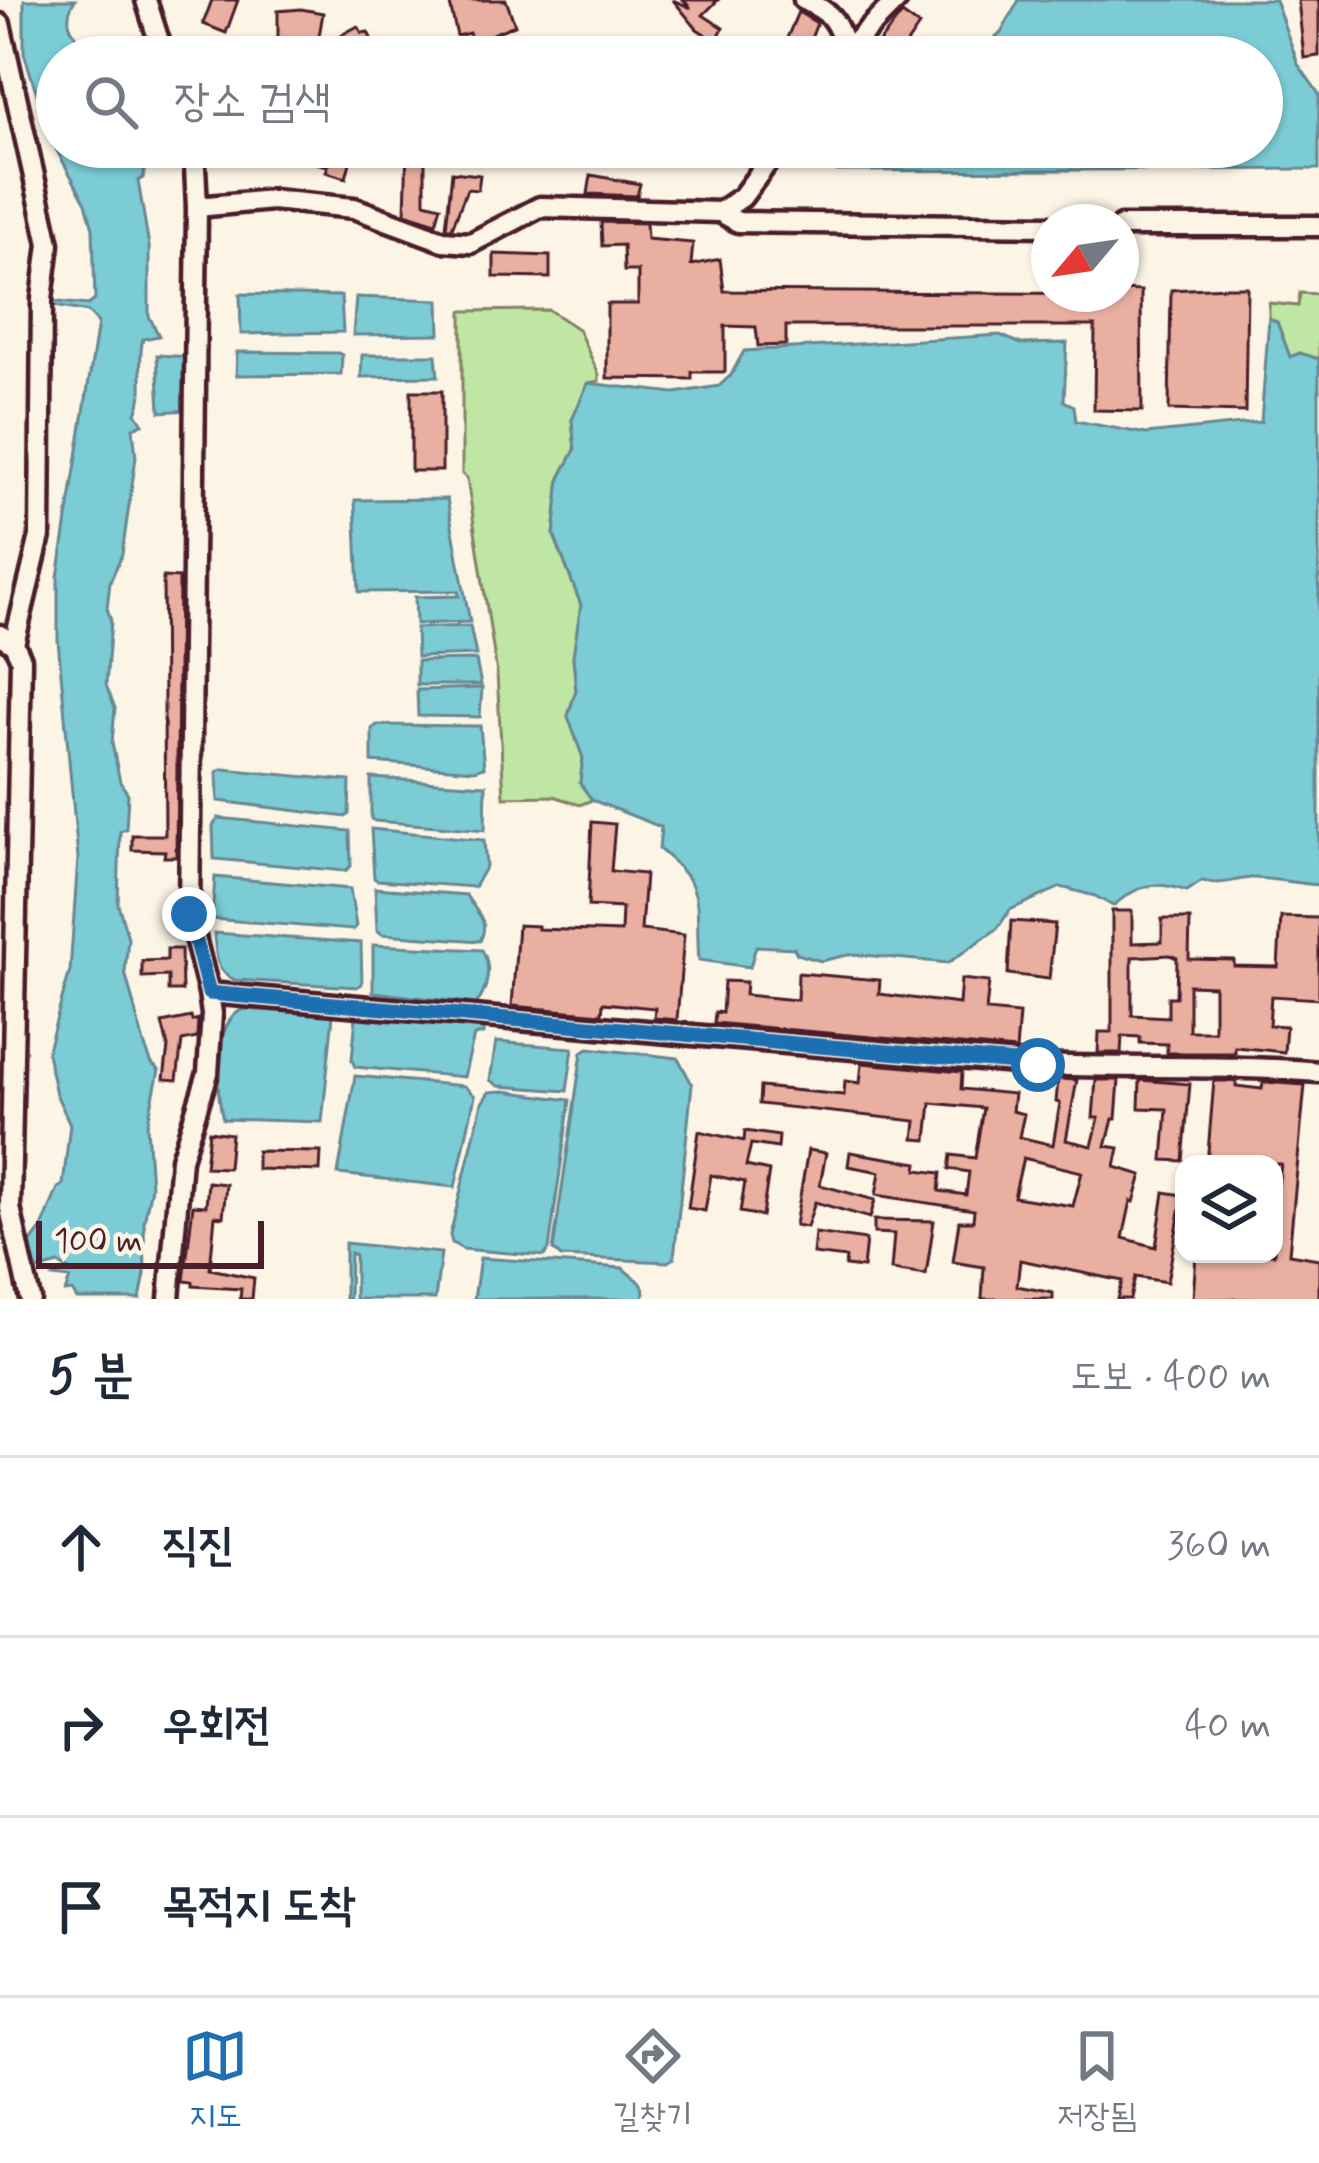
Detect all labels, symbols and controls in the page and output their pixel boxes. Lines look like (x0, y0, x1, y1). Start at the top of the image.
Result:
search box (36, 36, 1283, 168)
icon: search (78, 69, 144, 135)
text: 장소 검색 (174, 73, 331, 132)
north arrow (1031, 204, 1139, 312)
route end (162, 887, 216, 941)
route start (1011, 1038, 1065, 1092)
map controls (1175, 1155, 1283, 1263)
button: layers (1175, 1155, 1283, 1263)
scale bar (36, 1215, 264, 1268)
text: 100 m (54, 1220, 143, 1264)
text: 5 분 (48, 1344, 133, 1410)
text: 도보 · 400 m (1070, 1352, 1271, 1403)
icon: ahead (48, 1514, 114, 1580)
text: 직진 (162, 1517, 234, 1576)
text: 360 m (1167, 1521, 1271, 1572)
icon: right (48, 1694, 114, 1760)
text: 우회전 (162, 1697, 271, 1756)
text: 40 m (1184, 1701, 1271, 1752)
icon: arrive (48, 1874, 114, 1940)
text: 목적지 도착 (162, 1877, 355, 1936)
tab: 지도 (182, 2023, 248, 2139)
tab: 길찾기 (613, 2023, 692, 2139)
tab: 저장됨 (1057, 2023, 1137, 2139)

